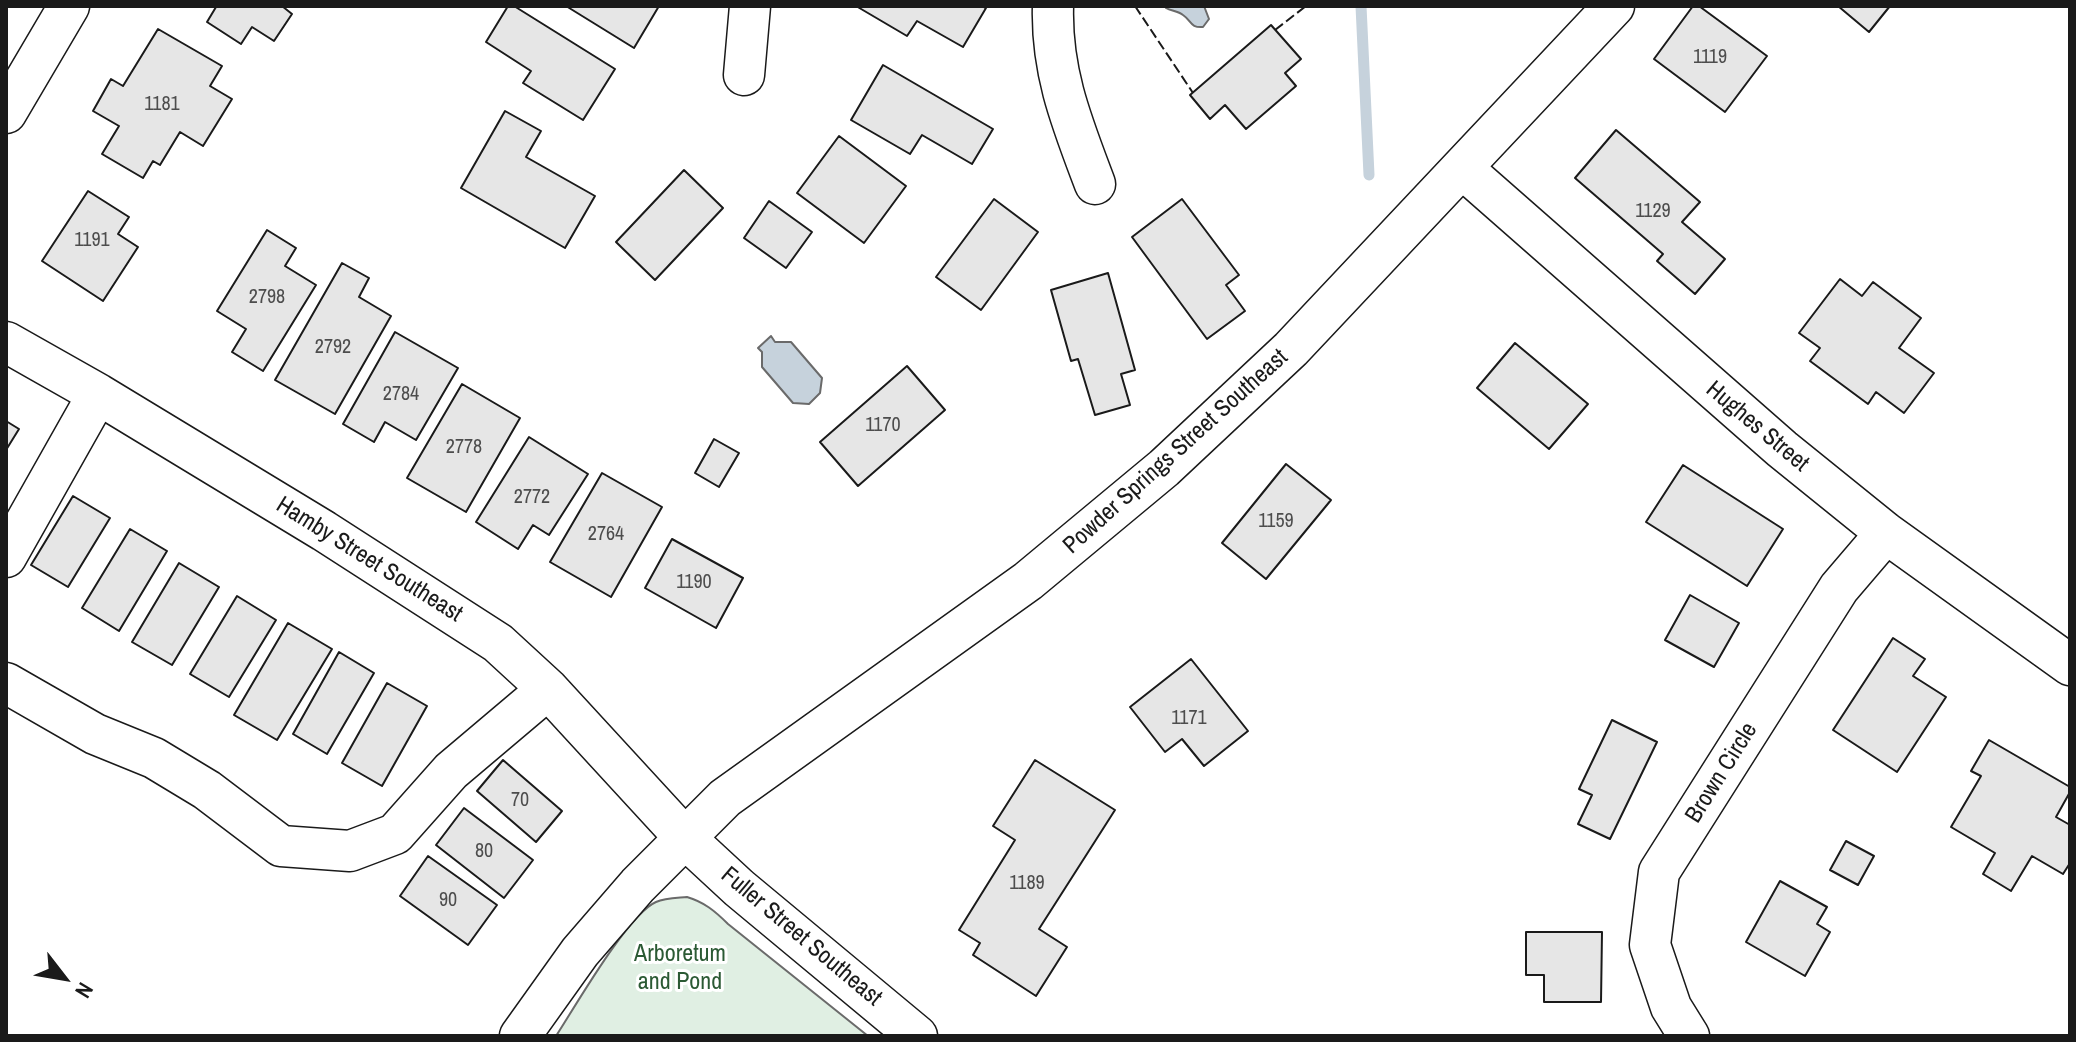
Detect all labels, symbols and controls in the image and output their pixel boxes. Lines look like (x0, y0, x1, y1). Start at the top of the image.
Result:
house number: 1119 (1693, 46, 1727, 70)
house number: 1181 (144, 93, 180, 117)
house number: 1129 (1635, 200, 1671, 224)
house number: 1191 (74, 229, 110, 253)
house number: 2798 (249, 286, 285, 310)
house number: 2792 (315, 336, 351, 360)
street label: Powder Springs Street Southeast (1058, 344, 1294, 560)
street label: Hughes Street (1700, 376, 1814, 478)
house number: 2784 (383, 383, 419, 407)
house number: 1170 (865, 414, 901, 438)
house number: 2778 (446, 436, 482, 460)
house number: 2772 (514, 486, 550, 510)
street label: Hamby Street Southeast (270, 491, 468, 629)
house number: 1159 (1258, 510, 1294, 534)
house number: 2764 (588, 523, 624, 547)
house number: 1190 (676, 571, 712, 595)
house number: 1171 (1171, 707, 1207, 731)
street label: Brown Circle (1680, 718, 1764, 828)
house number: 70 (511, 789, 529, 813)
house number: 80 (475, 840, 493, 864)
street label: Fuller Street Southeast (715, 861, 887, 1013)
house number: 1189 (1009, 872, 1045, 896)
house number: 90 (439, 889, 457, 913)
north arrow (24, 938, 104, 1018)
park label: Arboretum and Pond (634, 941, 726, 997)
text: N (68, 977, 101, 1004)

